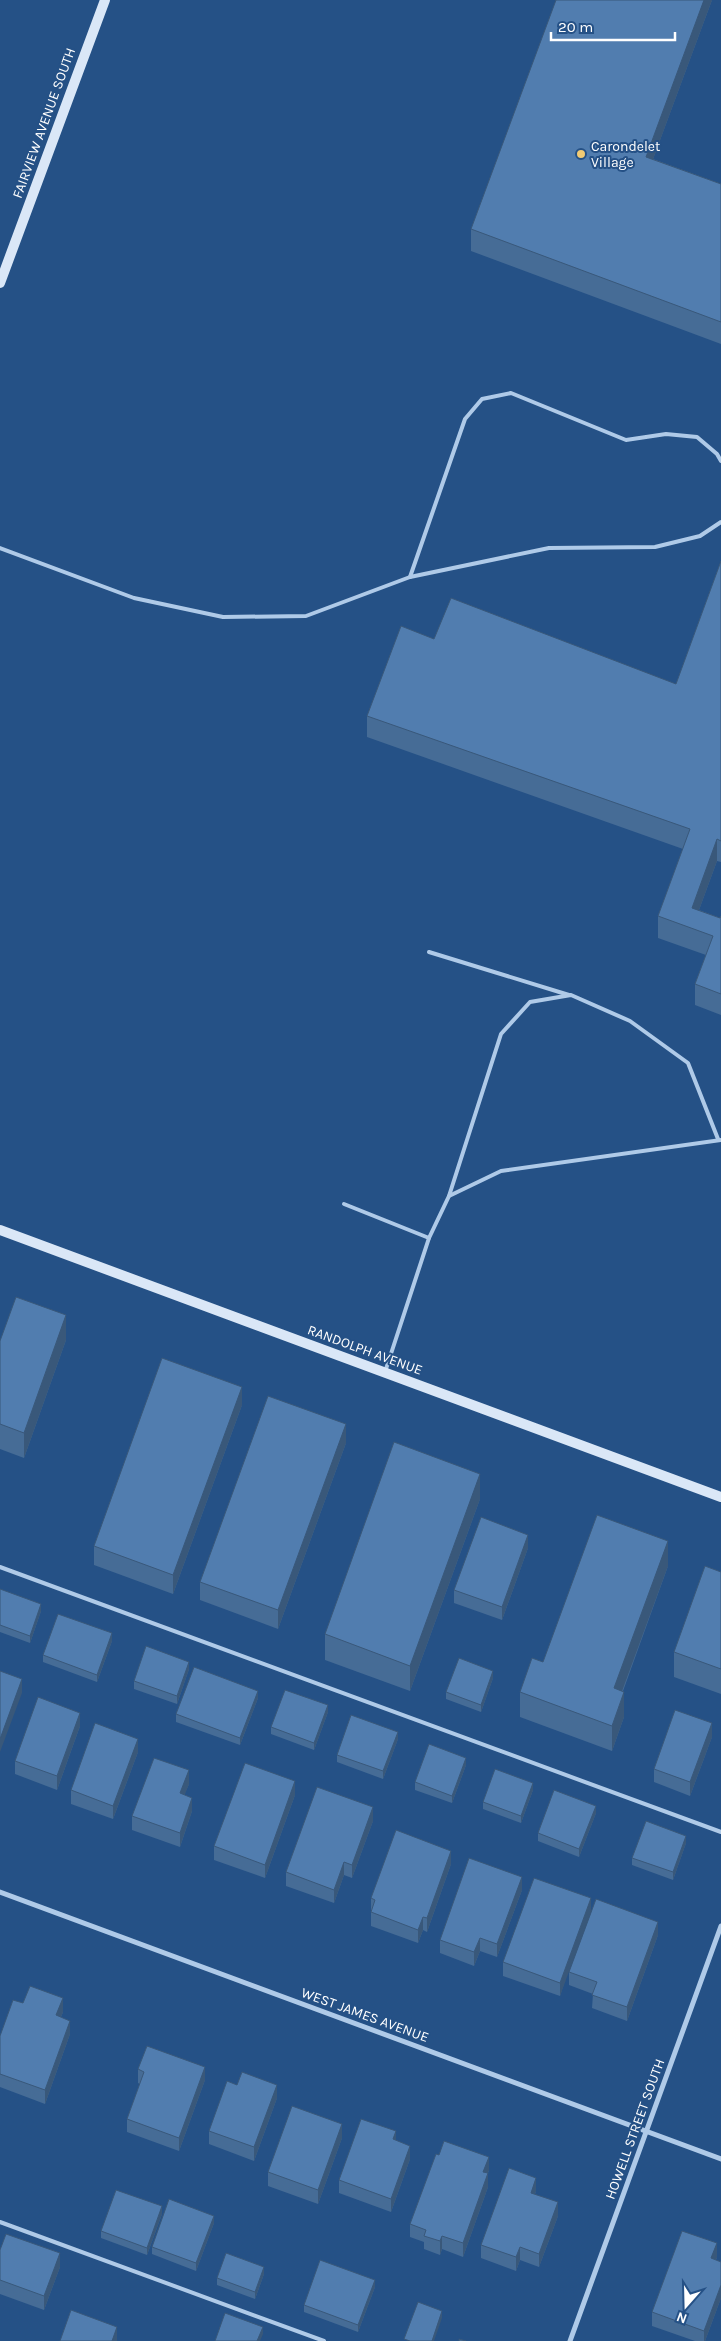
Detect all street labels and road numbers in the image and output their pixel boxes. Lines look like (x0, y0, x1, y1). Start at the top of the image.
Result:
street label: FAIRVIEW AVENUE SOUTH (9, 45, 79, 201)
street label: RANDOLPH AVENUE (305, 1321, 425, 1379)
street label: WEST JAMES AVENUE (299, 1984, 431, 2046)
street label: HOWELL STREET SOUTH (602, 2056, 668, 2202)

